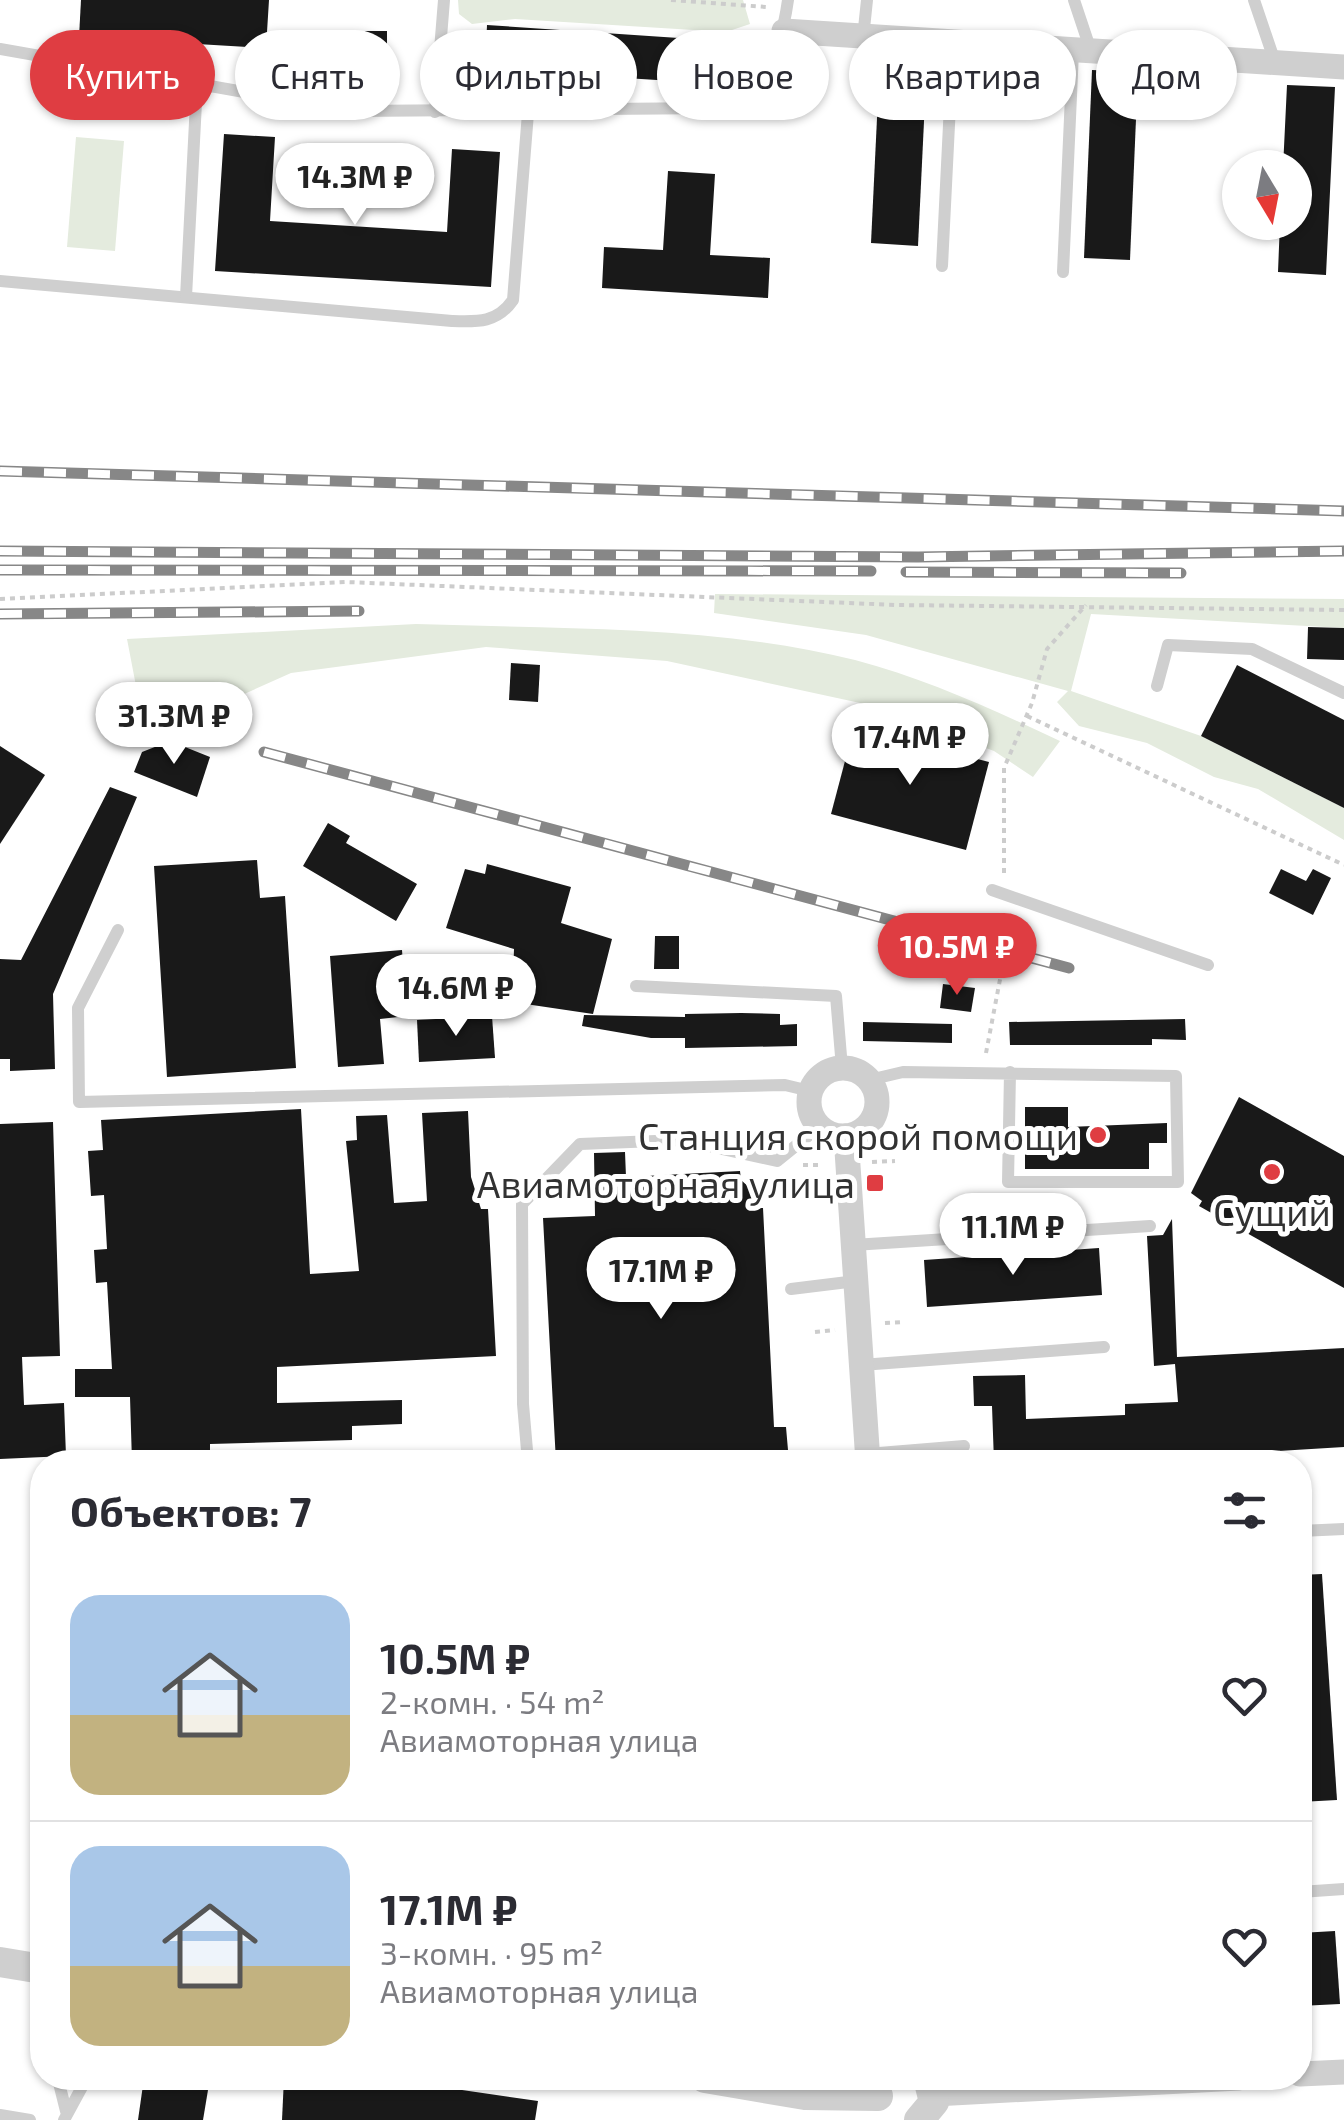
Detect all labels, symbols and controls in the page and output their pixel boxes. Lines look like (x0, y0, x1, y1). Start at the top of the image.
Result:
chip: Купить (30, 30, 215, 120)
chip: Снять (235, 30, 400, 120)
chip: Фильтры (420, 30, 637, 120)
chip: Новое (657, 30, 829, 120)
chip: Квартира (849, 30, 1076, 120)
chip: Дом (1096, 30, 1237, 120)
pin: 14.3M ₽ (263, 143, 447, 228)
north arrow (1222, 150, 1312, 240)
map controls (1222, 150, 1312, 240)
text: 14.3M ₽ (297, 156, 413, 194)
pin: 31.3M ₽ (82, 682, 266, 767)
text: 31.3M ₽ (117, 695, 231, 733)
pin: 17.4M ₽ (818, 703, 1002, 788)
text: 17.4M ₽ (854, 716, 966, 754)
pin: 10.5M ₽ (865, 913, 1049, 998)
text: 10.5M ₽ (900, 926, 1014, 964)
pin: 14.6M ₽ (364, 954, 548, 1039)
text: 14.6M ₽ (398, 967, 514, 1005)
place label: Станция скорой помощи (638, 1112, 1078, 1158)
marker: Станция скорой помощи (1087, 1124, 1109, 1146)
place label: Авиамоторная улица (477, 1160, 855, 1206)
marker: Сущий (1261, 1161, 1283, 1183)
marker: Авиамоторная улица (864, 1172, 886, 1194)
place label: Сущий (1213, 1188, 1331, 1234)
pin: 11.1M ₽ (921, 1193, 1105, 1278)
text: 11.1M ₽ (962, 1206, 1065, 1244)
pin: 17.1M ₽ (569, 1237, 753, 1322)
text: 17.1M ₽ (609, 1250, 713, 1288)
icon: filters (1217, 1483, 1272, 1538)
text: Объектов: 7 (70, 1485, 311, 1535)
text: 10.5M ₽ (380, 1632, 530, 1682)
icon: home (150, 1635, 270, 1755)
icon: heart (1217, 1668, 1272, 1723)
text: 2-комн. · 54 m² (380, 1682, 605, 1720)
text: Авиамоторная улица (380, 1720, 698, 1758)
text: 17.1M ₽ (380, 1883, 517, 1933)
icon: home (150, 1886, 270, 2006)
icon: heart (1217, 1919, 1272, 1974)
text: 3-комн. · 95 m² (380, 1933, 603, 1971)
text: Авиамоторная улица (380, 1971, 698, 2009)

